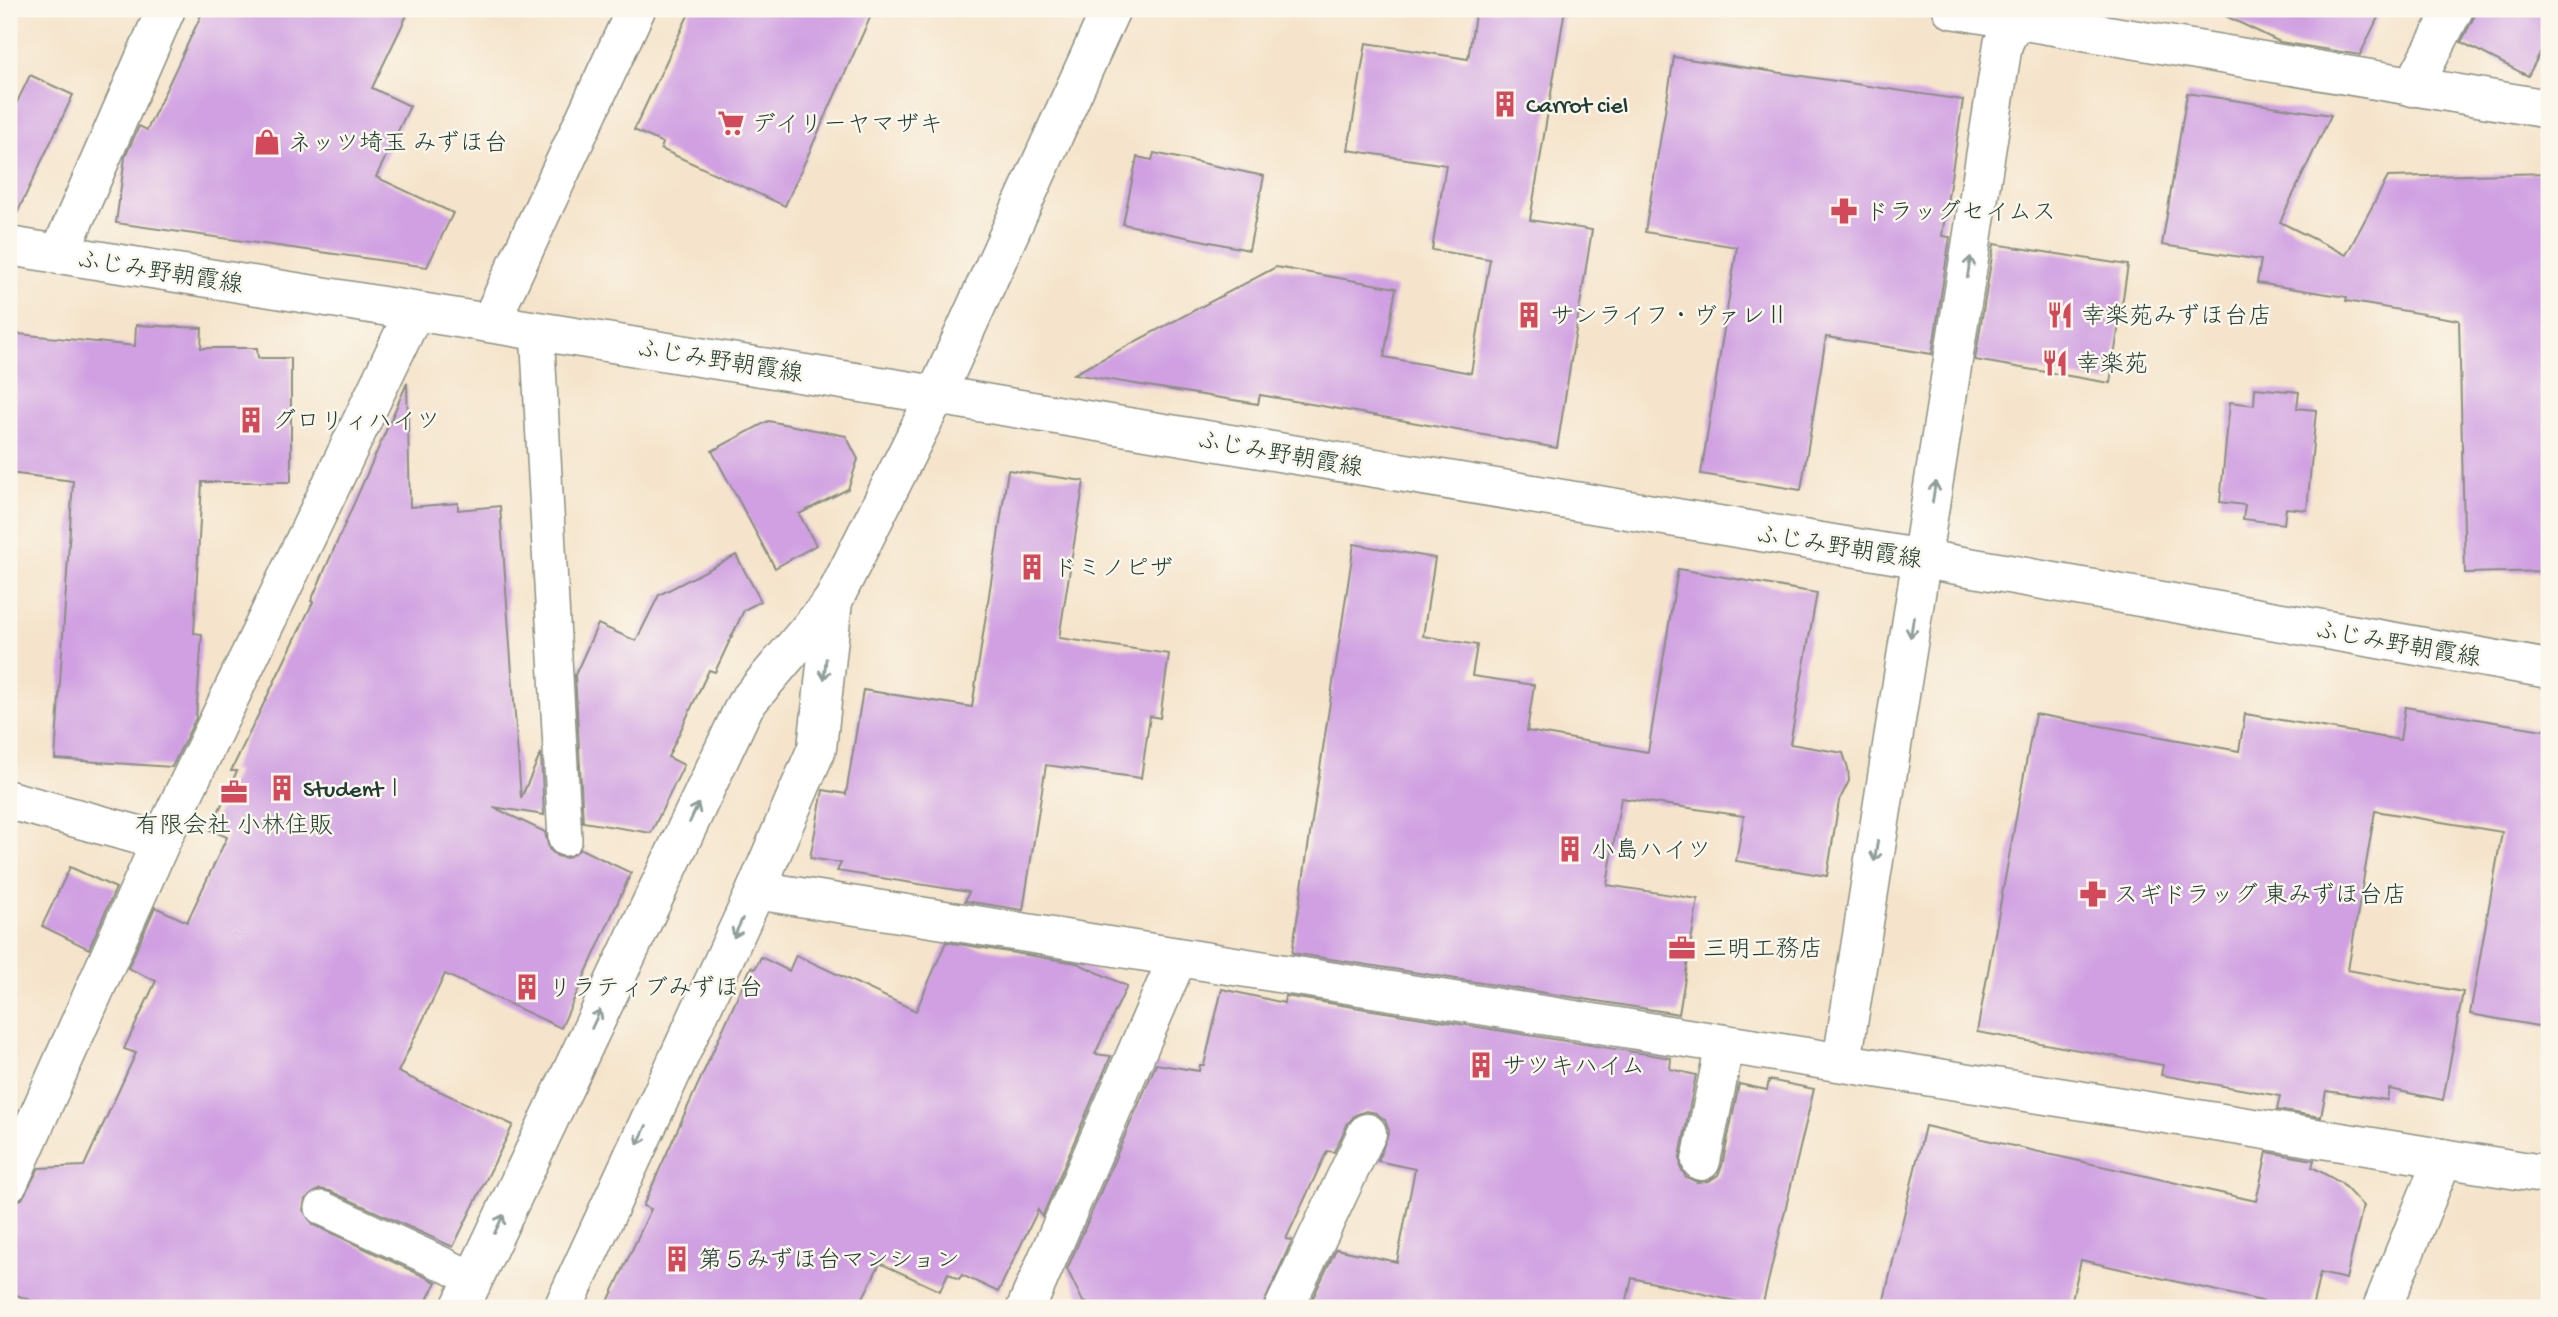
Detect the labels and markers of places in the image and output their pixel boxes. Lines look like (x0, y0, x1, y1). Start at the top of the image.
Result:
building icon: Carrot ciel (1490, 89, 1520, 119)
place label: Carrot ciel (1526, 93, 1628, 122)
supermarket icon: デイリーヤマザキ (716, 108, 746, 138)
place label: デイリーヤマザキ (752, 112, 943, 141)
shop icon: ネッツ埼玉 みずほ台 (252, 127, 282, 157)
place label: ネッツ埼玉 みずほ台 (288, 130, 508, 160)
pharmacy icon: ドラッグセイムス (1829, 196, 1859, 226)
place label: ドラッグセイムス (1865, 199, 2056, 229)
building icon: サンライフ・ヴァレⅡ (1514, 300, 1544, 330)
restaurant icon: 幸楽苑みずほ台店 (2045, 300, 2075, 330)
place label: 幸楽苑みずほ台店 (2081, 303, 2272, 333)
place label: サンライフ・ヴァレⅡ (1550, 304, 1789, 333)
restaurant icon: 幸楽苑 (2040, 348, 2070, 378)
place label: 幸楽苑 (2076, 351, 2148, 381)
building icon: グロリィハイツ (236, 405, 266, 435)
place label: グロリィハイツ (272, 408, 440, 438)
building icon: ドミノピザ (1017, 552, 1047, 582)
place label: ドミノピザ (1053, 556, 1173, 585)
building icon: StudentⅠ (267, 773, 297, 803)
office icon: 有限会社 小林住販 (219, 777, 249, 807)
place label: StudentⅠ (303, 777, 407, 806)
place label: 有限会社 小林住販 (135, 812, 333, 842)
building icon: 小島ハイツ (1555, 834, 1585, 864)
place label: 小島ハイツ (1591, 837, 1711, 867)
pharmacy icon: スギドラッグ 東みずほ台店 (2078, 879, 2108, 909)
place label: スギドラッグ 東みずほ台店 (2114, 882, 2407, 912)
office icon: 三明工務店 (1667, 933, 1697, 963)
place label: 三明工務店 (1703, 936, 1823, 966)
building icon: リラティブみずほ台 (512, 972, 542, 1002)
place label: リラティブみずほ台 (548, 975, 763, 1005)
building icon: サツキハイム (1466, 1050, 1496, 1080)
place label: サツキハイム (1502, 1054, 1645, 1083)
building icon: 第５みずほ台マンション (662, 1244, 692, 1274)
place label: 第５みずほ台マンション (698, 1247, 960, 1277)

